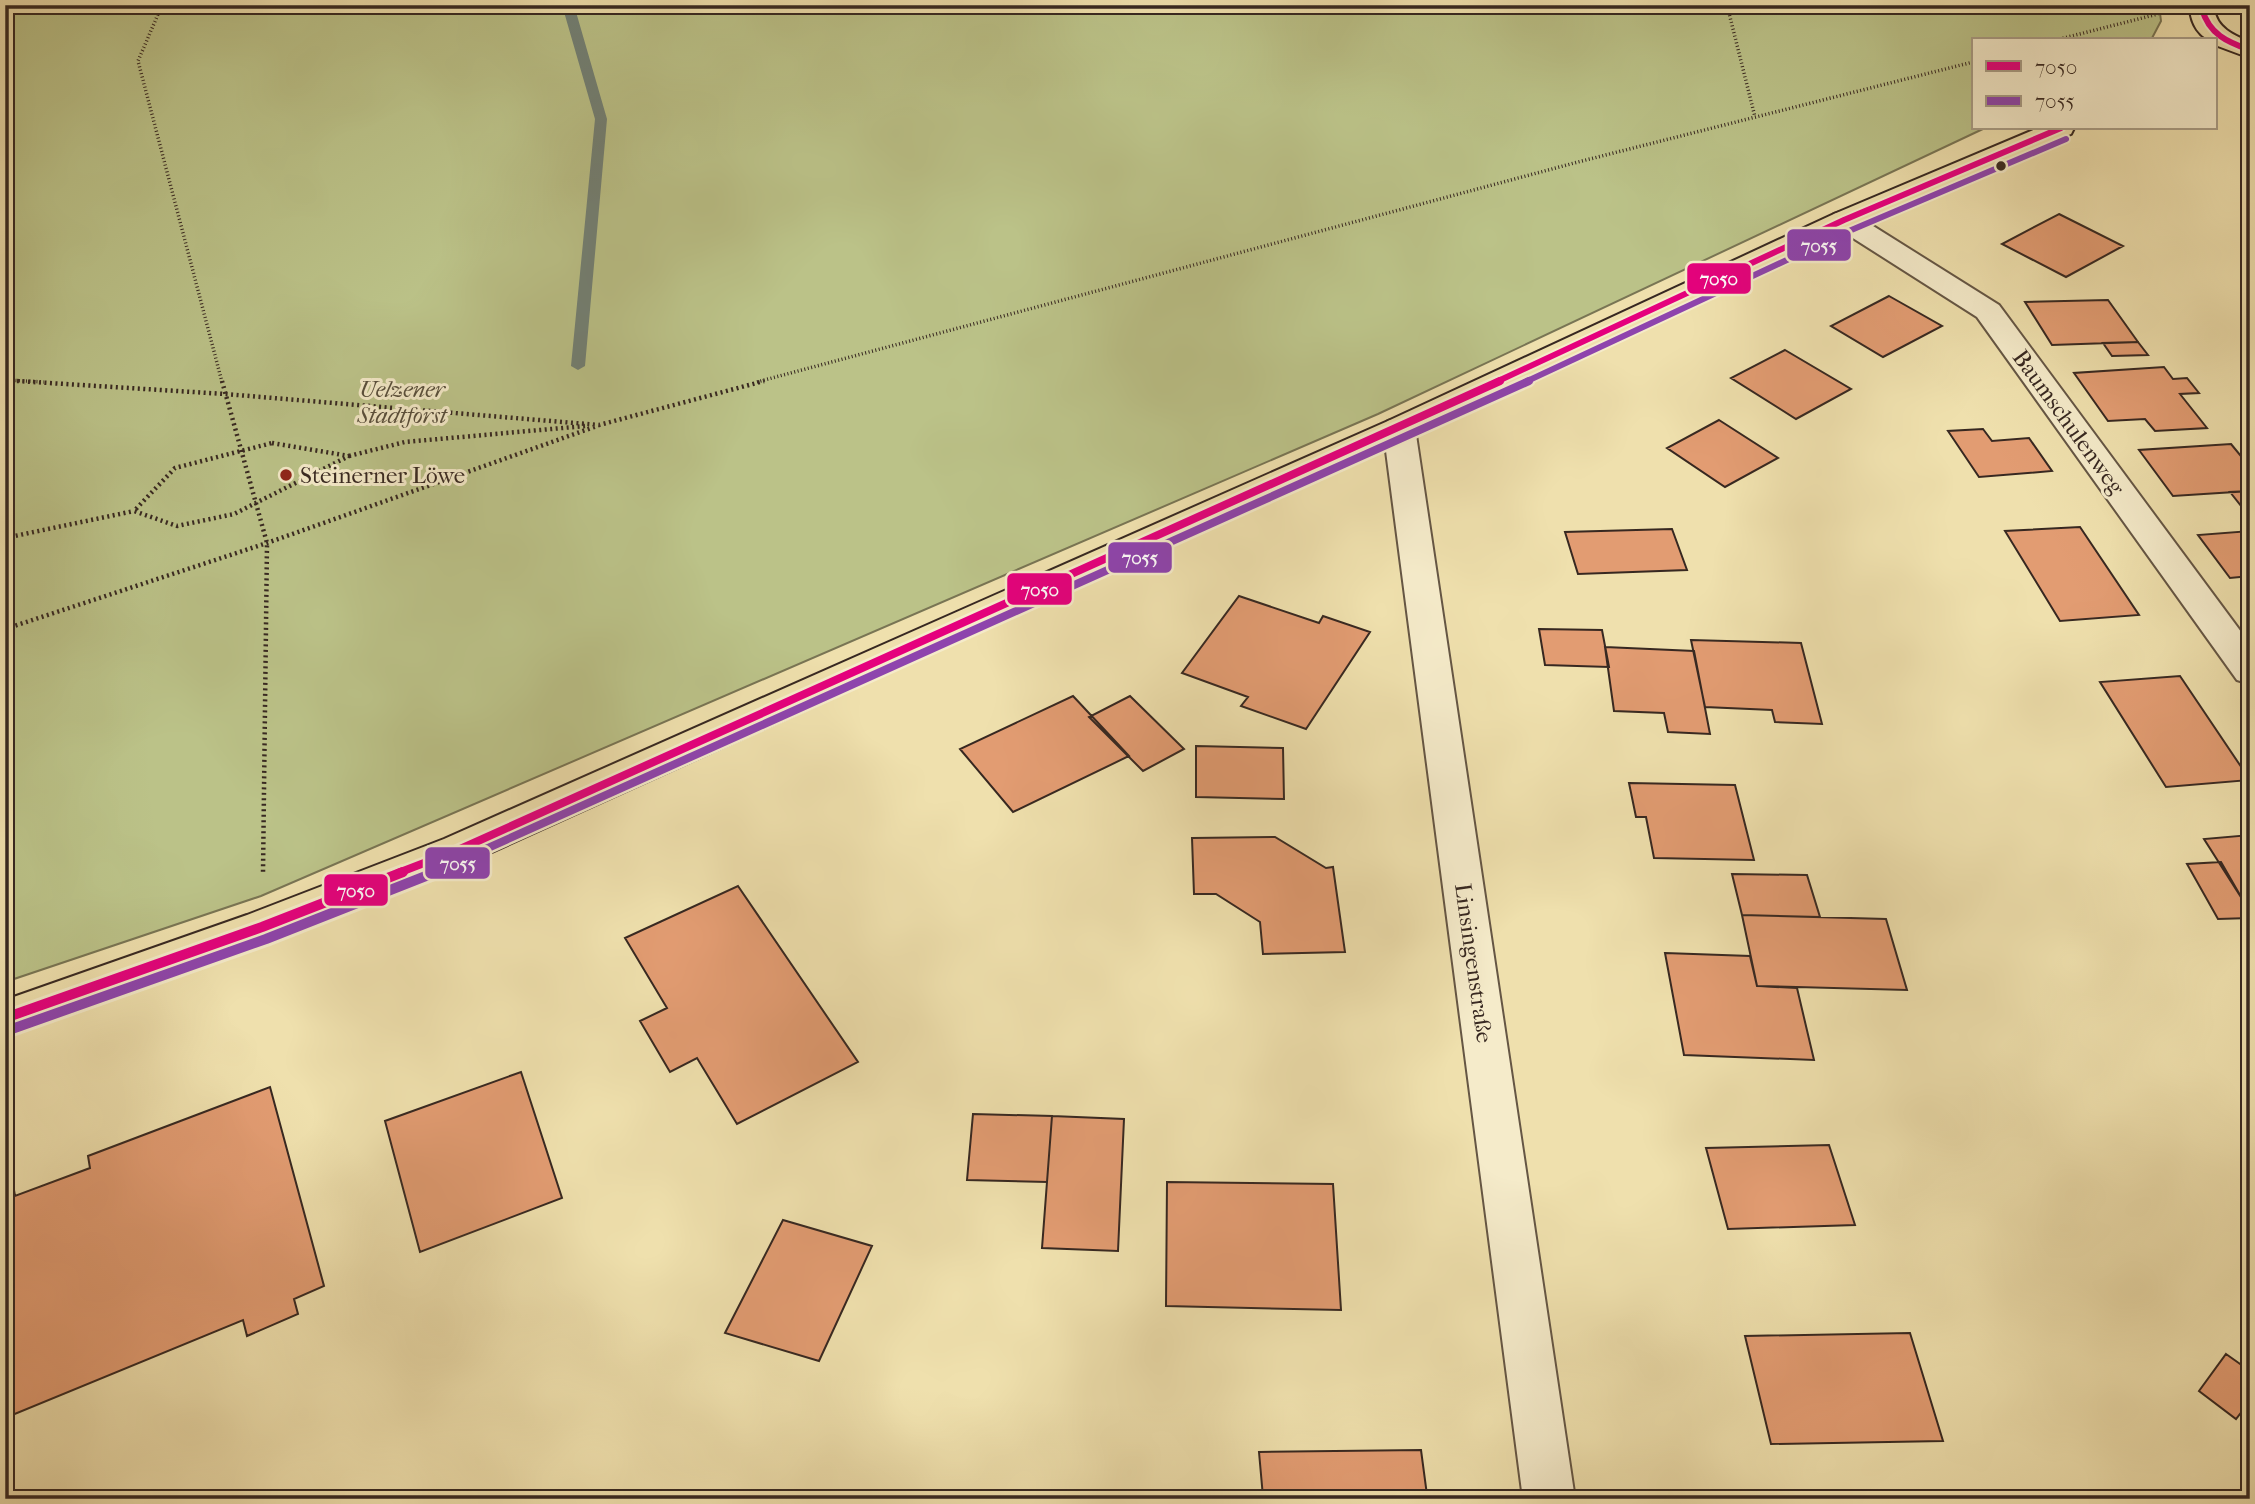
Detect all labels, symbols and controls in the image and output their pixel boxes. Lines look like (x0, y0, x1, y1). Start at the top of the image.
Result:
legend (1972, 38, 2216, 130)
text: 7050 (2035, 55, 2077, 79)
text: 7055 (2035, 89, 2075, 113)
unlabelled marker (1994, 159, 2008, 173)
line badge: 7055 (1786, 228, 1852, 262)
text: 7055 (1800, 235, 1837, 257)
line badge: 7050 (1686, 262, 1752, 295)
text: 7050 (1699, 268, 1738, 290)
street label: Baumschulenweg (2007, 345, 2131, 501)
park label: Uelzener Stadtforst (356, 376, 449, 429)
place label: Steinerner Löwe (300, 462, 465, 489)
marker: Steinerner Löwe (278, 467, 294, 483)
line badge: 7055 (1107, 541, 1173, 574)
text: 7055 (1121, 547, 1158, 569)
line badge: 7050 (1006, 572, 1073, 606)
text: 7050 (1020, 579, 1059, 601)
line badge: 7055 (424, 846, 491, 880)
text: 7055 (439, 853, 476, 875)
line badge: 7050 (323, 873, 389, 907)
text: 7050 (336, 880, 375, 902)
street label: Linsingenstraße (1449, 882, 1498, 1045)

